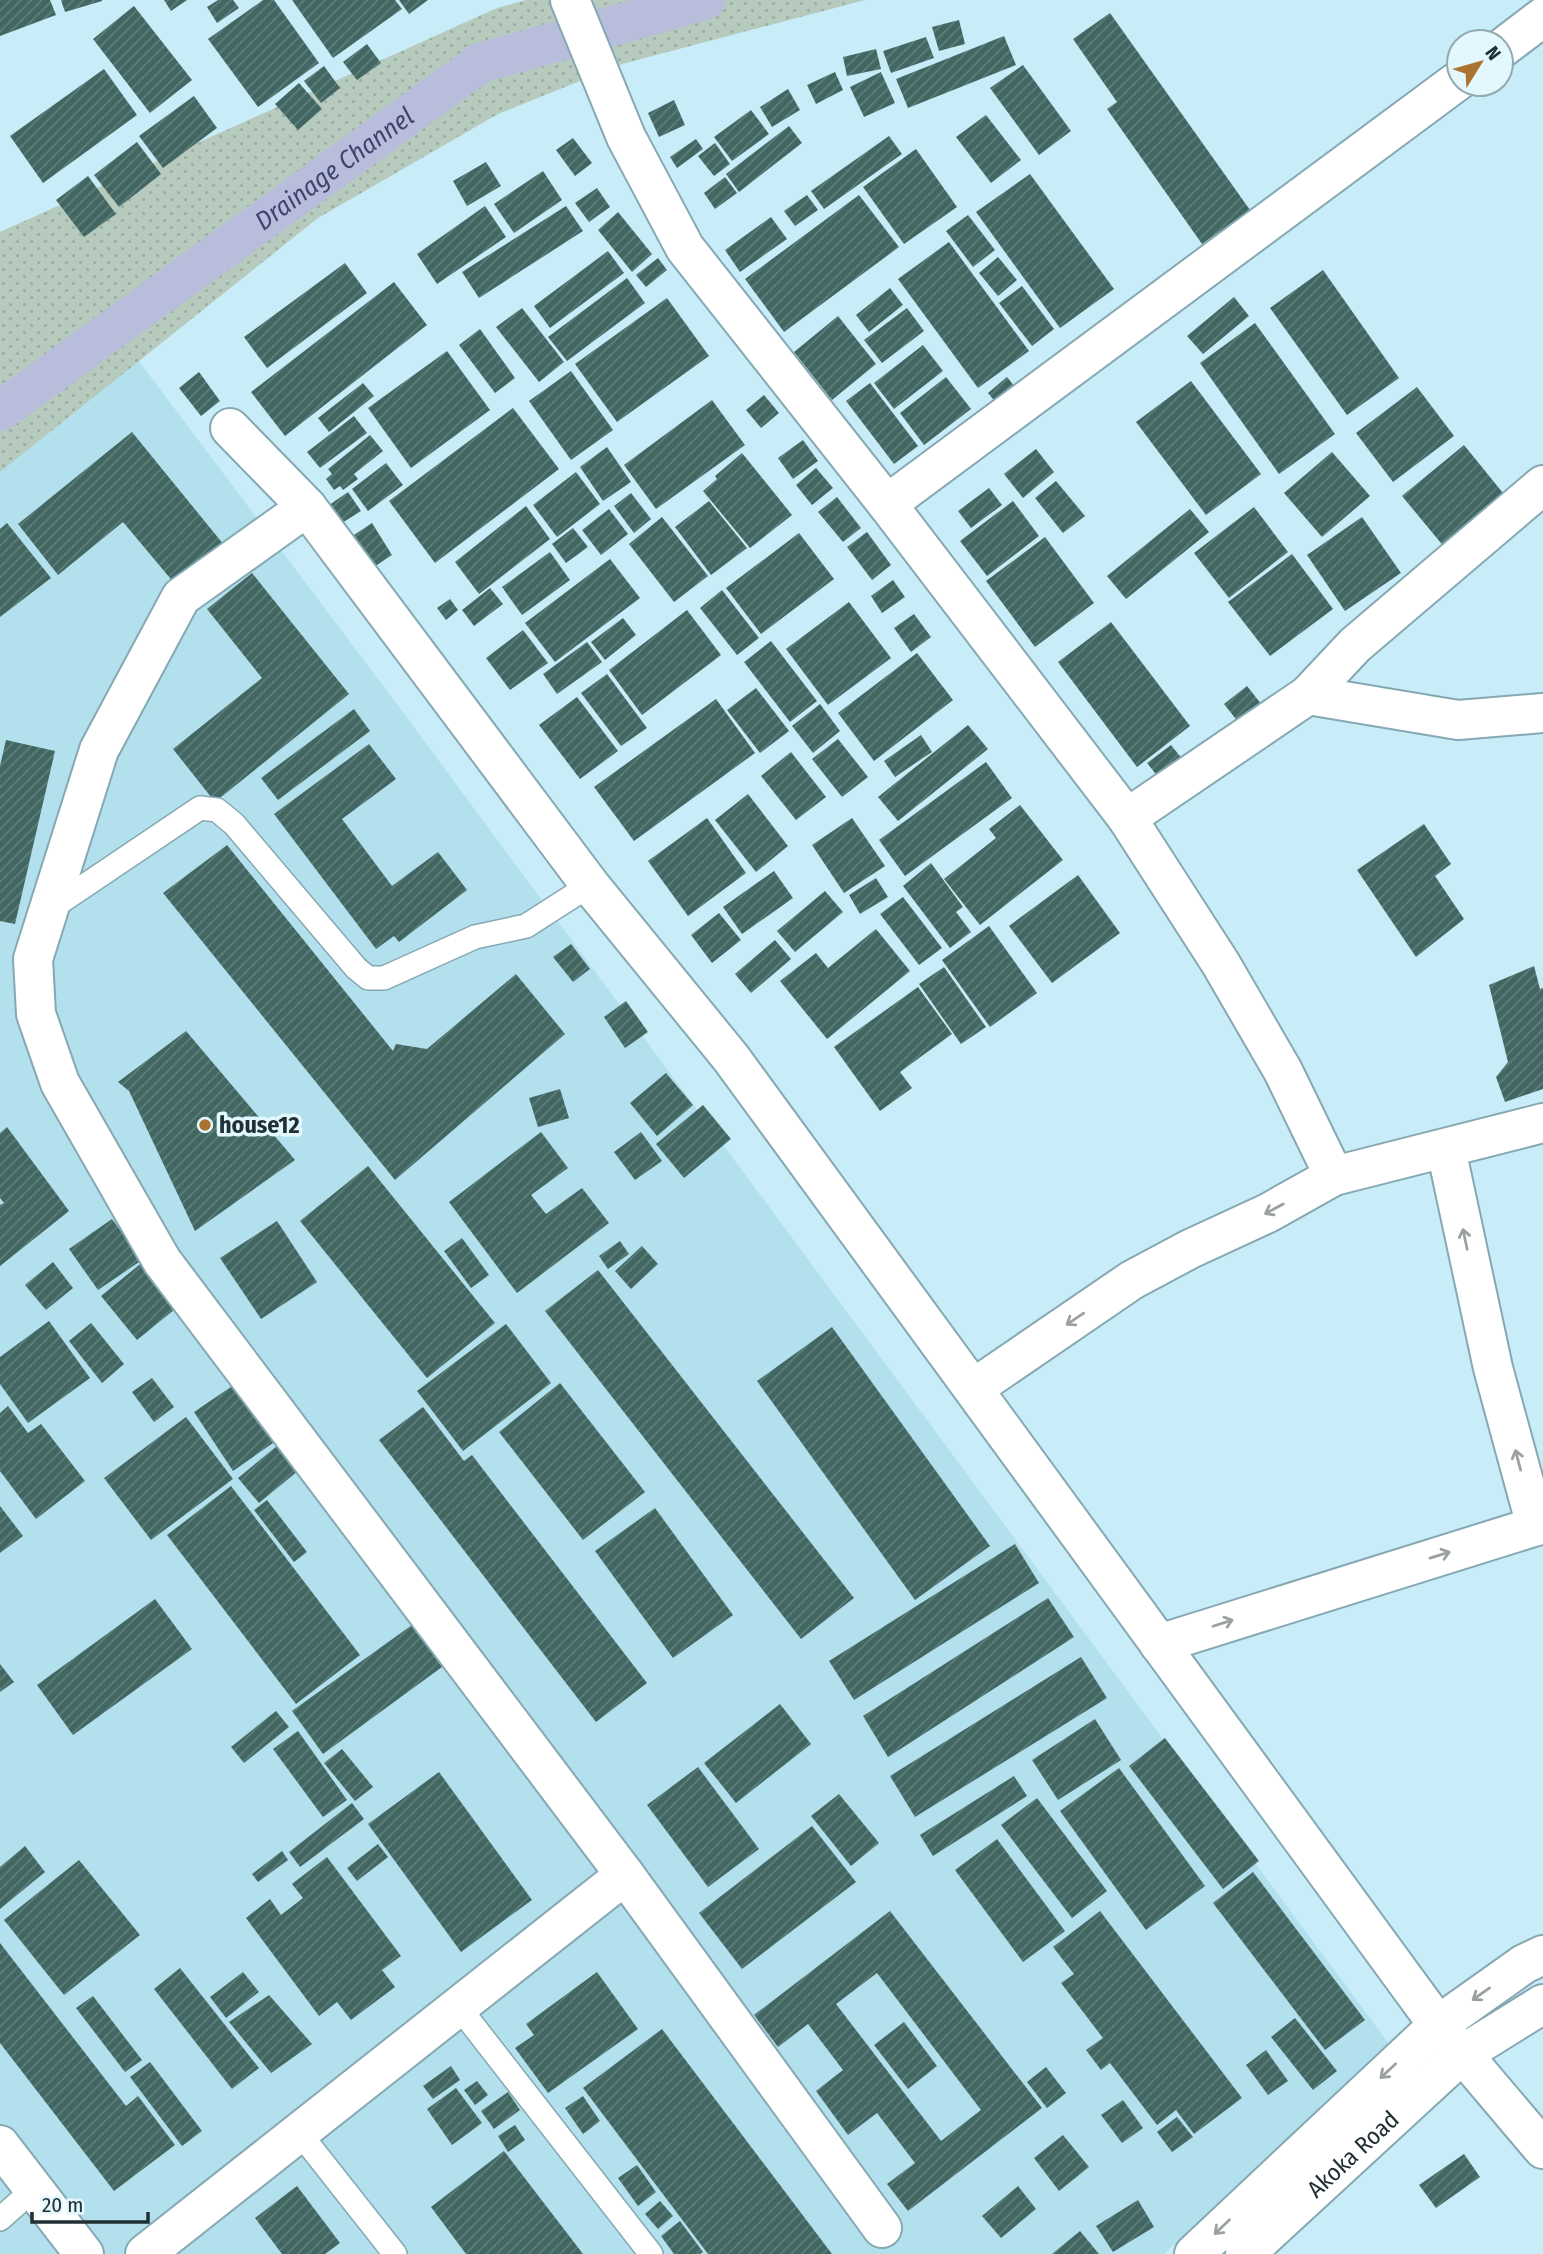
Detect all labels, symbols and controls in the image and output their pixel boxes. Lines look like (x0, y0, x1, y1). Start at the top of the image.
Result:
north arrow (1445, 28, 1515, 98)
text: N (1481, 42, 1506, 65)
water label: Drainage Channel (249, 101, 420, 237)
place label: house12 (219, 1111, 300, 1139)
marker: house12 (197, 1117, 213, 1133)
one-way arrow (1265, 1203, 1285, 1217)
one-way arrow (1458, 1228, 1472, 1251)
one-way arrow (1066, 1312, 1086, 1326)
one-way arrow (1511, 1449, 1524, 1472)
one-way arrow (1429, 1547, 1451, 1560)
one-way arrow (1212, 1615, 1234, 1628)
one-way arrow (1472, 1987, 1491, 2001)
one-way arrow (1379, 2063, 1397, 2079)
street label: Akoka Road (1302, 2105, 1405, 2203)
scale bar (32, 2180, 147, 2224)
text: 20 m (42, 2192, 83, 2218)
one-way arrow (1214, 2218, 1231, 2235)

